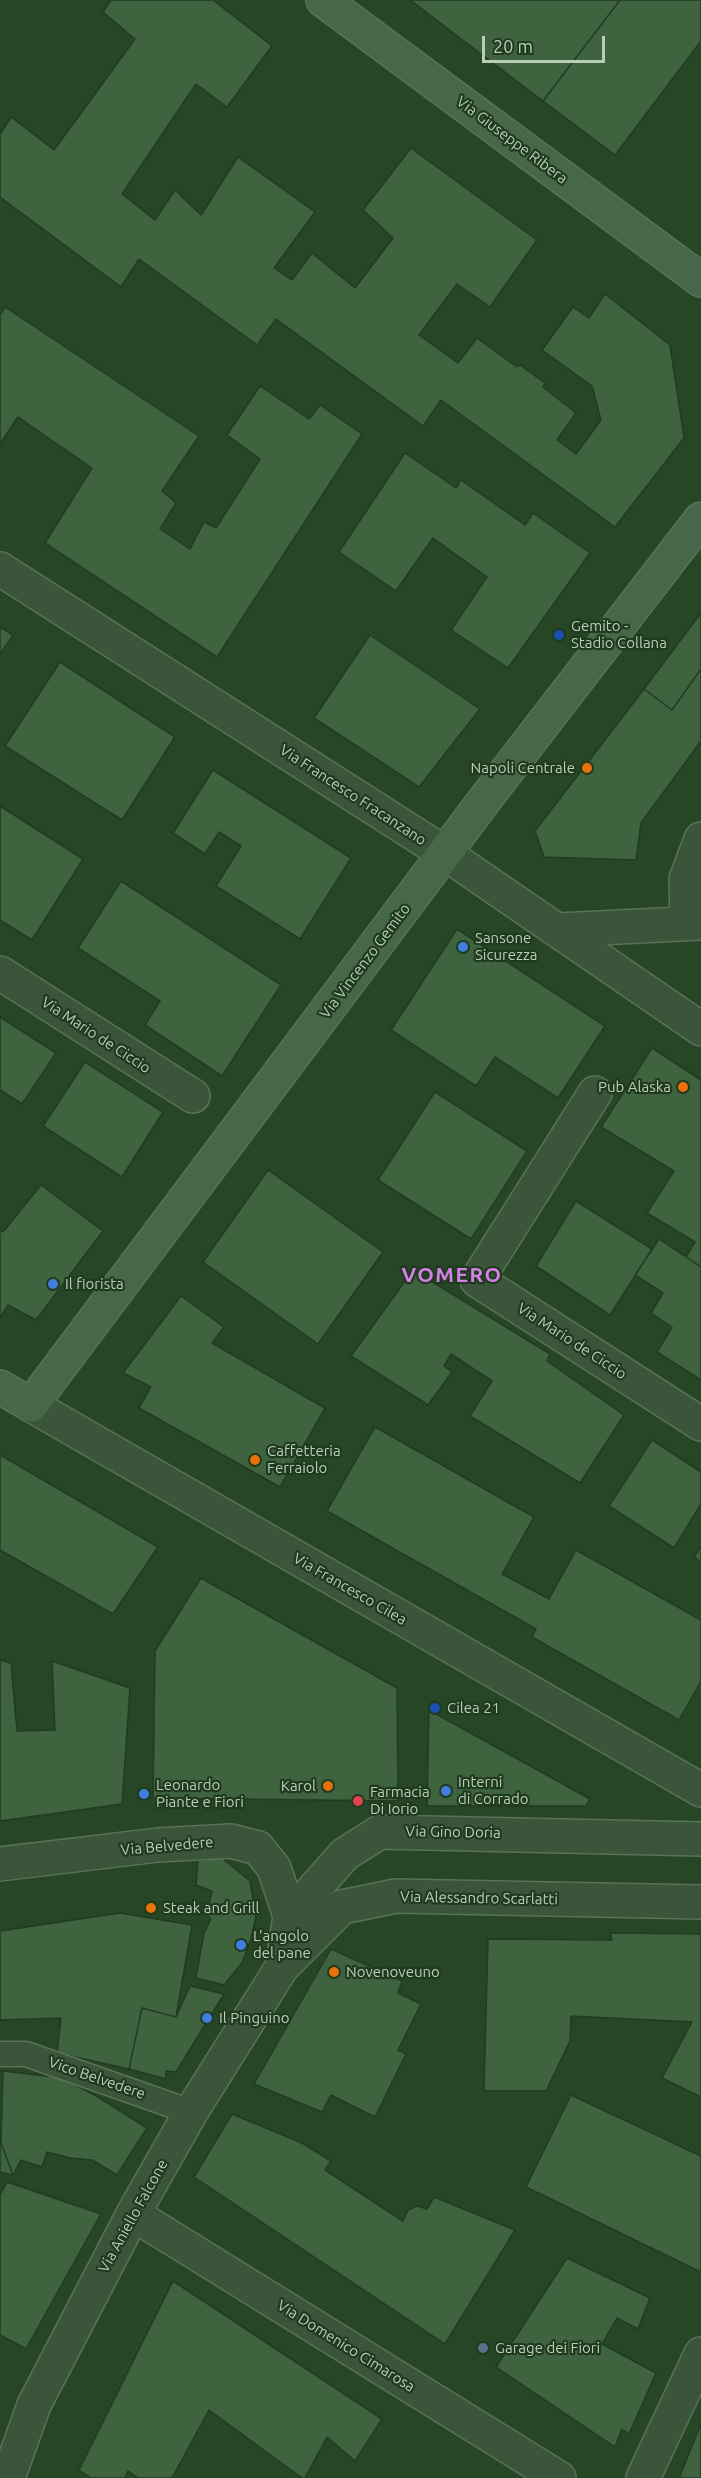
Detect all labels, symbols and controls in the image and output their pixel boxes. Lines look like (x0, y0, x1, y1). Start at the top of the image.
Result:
scale bar (485, 24, 608, 62)
text: 20 m (493, 36, 533, 56)
street label: Via Giuseppe Ribera (453, 92, 571, 188)
place label: Gemito - Stadio Collana (571, 617, 667, 652)
marker: Gemito - Stadio Collana (552, 628, 566, 642)
street label: Via Francesco Fracanzano (276, 741, 430, 849)
place label: Napoli Centrale (471, 759, 575, 777)
marker: Napoli Centrale (580, 761, 594, 775)
street label: Via Vincenzo Gemito (316, 900, 414, 1022)
place label: Sansone Sicurezza (475, 929, 537, 964)
marker: Sansone Sicurezza (456, 940, 470, 954)
street label: Via Mario de Ciccio (38, 993, 154, 1077)
place label: Pub Alaska (598, 1078, 671, 1096)
marker: Pub Alaska (676, 1080, 690, 1094)
district label: VOMERO (402, 1262, 502, 1288)
place label: Il fiorista (65, 1275, 124, 1293)
marker: Il fiorista (46, 1277, 60, 1291)
street label: Via Mario de Ciccio (514, 1299, 630, 1383)
place label: Caffetteria Ferraiolo (267, 1442, 341, 1477)
marker: Caffetteria Ferraiolo (248, 1453, 262, 1467)
street label: Via Francesco Cilea (290, 1549, 410, 1629)
place label: Cilea 21 (447, 1699, 500, 1717)
marker: Cilea 21 (428, 1701, 442, 1715)
place label: Interni di Corrado (458, 1773, 528, 1808)
place label: Leonardo Piante e Fiori (156, 1776, 244, 1811)
place label: Karol (281, 1777, 316, 1795)
marker: Karol (321, 1779, 335, 1793)
place label: Farmacia Di Iorio (370, 1783, 430, 1818)
marker: Interni di Corrado (439, 1784, 453, 1798)
marker: Leonardo Piante e Fiori (137, 1787, 151, 1801)
marker: Farmacia Di Iorio (351, 1794, 365, 1808)
street label: Via Gino Doria (405, 1822, 501, 1842)
street label: Via Belvedere (120, 1833, 214, 1859)
street label: Via Alessandro Scarlatti (400, 1888, 558, 1908)
place label: Steak and Grill (163, 1899, 259, 1917)
marker: Steak and Grill (144, 1901, 158, 1915)
place label: L'angolo del pane (253, 1927, 311, 1962)
marker: L'angolo del pane (234, 1938, 248, 1952)
place label: Novenoveuno (346, 1963, 440, 1981)
marker: Novenoveuno (327, 1965, 341, 1979)
place label: Il Pinguino (219, 2009, 290, 2027)
marker: Il Pinguino (200, 2011, 214, 2025)
street label: Vico Belvedere (46, 2053, 148, 2103)
street label: Via Aniello Falcone (94, 2156, 172, 2276)
street label: Via Domenico Cimarosa (274, 2296, 418, 2396)
place label: Garage dei Fiori (495, 2339, 600, 2357)
marker: Garage dei Fiori (476, 2341, 490, 2355)

